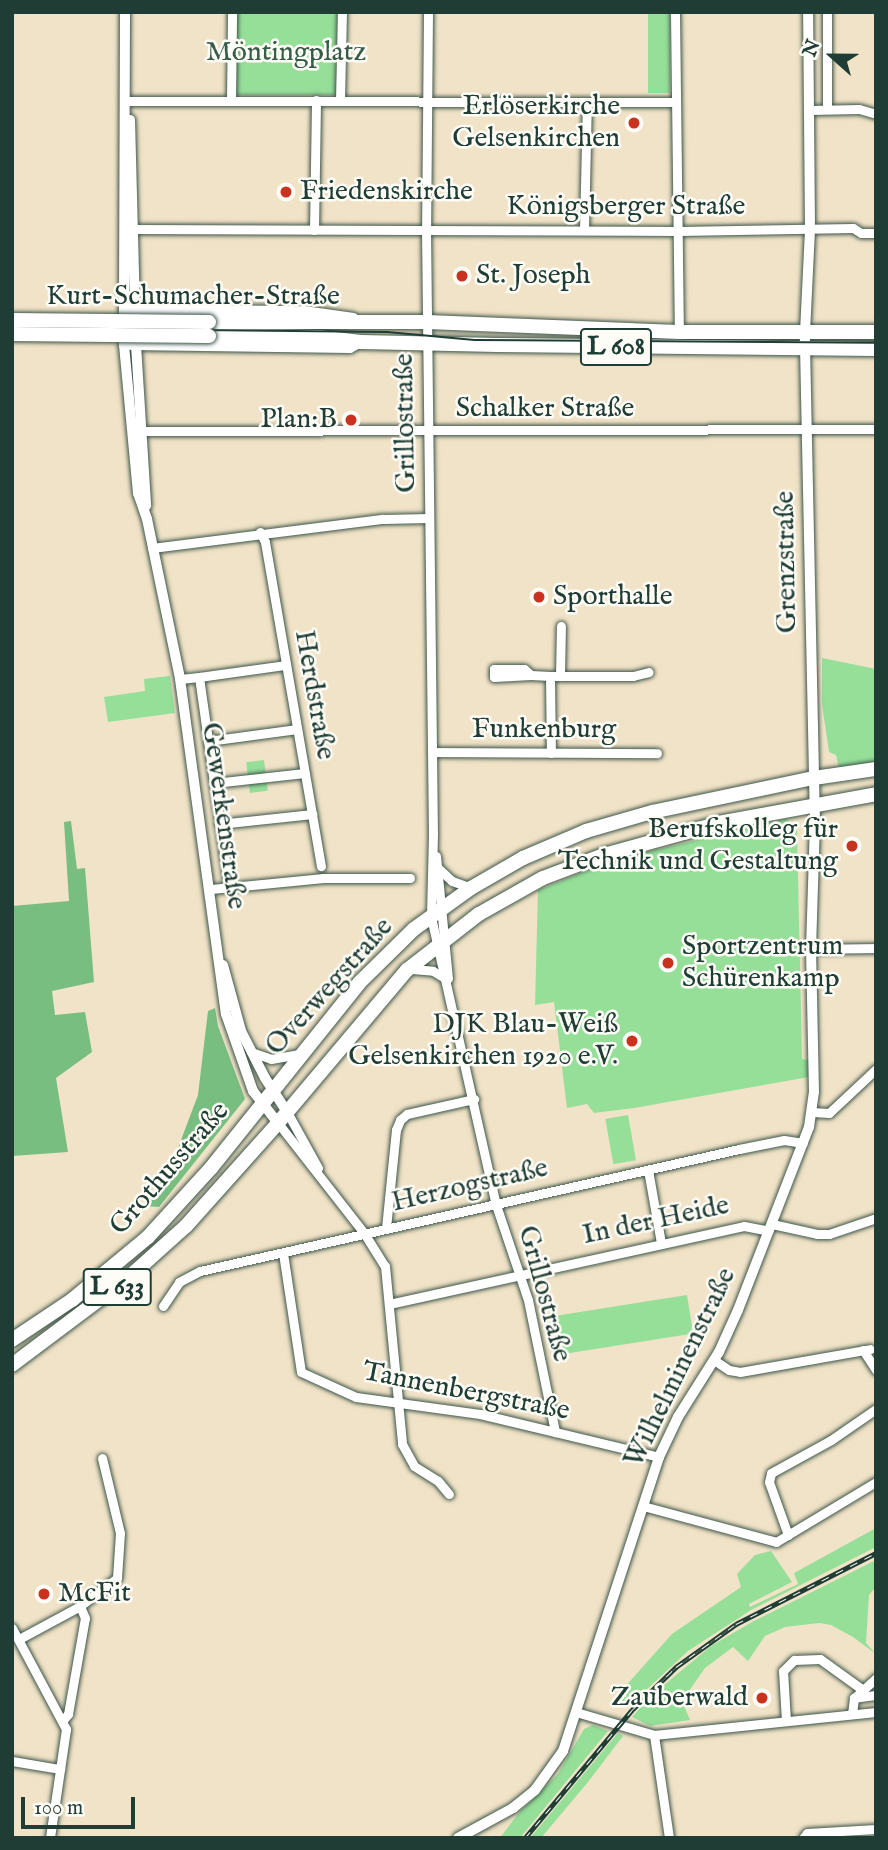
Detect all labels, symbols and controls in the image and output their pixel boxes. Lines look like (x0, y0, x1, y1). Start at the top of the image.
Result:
north arrow (797, 21, 867, 91)
park label: Möntingplatz (206, 36, 366, 70)
text: N (798, 37, 827, 60)
place label: Erlöserkirche Gelsenkirchen (452, 90, 620, 156)
marker: Erlöserkirche Gelsenkirchen (626, 115, 642, 131)
place label: Friedenskirche (300, 175, 473, 209)
marker: Friedenskirche (278, 184, 294, 200)
street label: Königsberger Straße (507, 190, 745, 224)
place label: St. Joseph (476, 259, 590, 293)
marker: St. Joseph (454, 268, 470, 284)
street label: Kurt-Schumacher-Straße (46, 280, 340, 314)
road number: L 608 (579, 324, 653, 370)
street label: Grillostraße (388, 353, 424, 493)
street label: Schalker Straße (456, 392, 634, 426)
place label: Plan:B (260, 403, 337, 437)
marker: Plan:B (343, 412, 359, 428)
street label: Grenzstraße (769, 491, 805, 633)
place label: Sporthalle (553, 580, 672, 614)
marker: Sporthalle (531, 589, 547, 605)
street label: Herdstraße (286, 628, 342, 762)
street label: Funkenburg (472, 713, 616, 747)
street label: Gewerkenstraße (193, 721, 253, 911)
place label: Berufskolleg für Technik und Gestaltung (558, 813, 838, 879)
marker: Berufskolleg für Technik und Gestaltung (844, 838, 860, 854)
street label: Overwegstraße (259, 911, 401, 1063)
place label: Sportzentrum Schürenkamp (682, 930, 843, 996)
marker: Sportzentrum Schürenkamp (660, 955, 676, 971)
place label: DJK Blau-Weiß Gelsenkirchen 1920 e.V. (348, 1008, 618, 1074)
marker: DJK Blau-Weiß Gelsenkirchen 1920 e.V. (624, 1033, 640, 1049)
street label: Grothusstraße (103, 1096, 237, 1242)
street label: Herzogstraße (389, 1152, 551, 1220)
street label: In der Heide (580, 1189, 732, 1253)
street label: Grillostraße (510, 1222, 578, 1366)
street label: Wilhelminenstraße (618, 1263, 744, 1473)
road number: L 633 (82, 1264, 152, 1310)
street label: Tannenbergstraße (360, 1355, 572, 1429)
place label: McFit (58, 1577, 131, 1611)
marker: McFit (36, 1586, 52, 1602)
place label: Zauberwald (611, 1681, 748, 1715)
marker: Zauberwald (754, 1690, 770, 1706)
scale bar (24, 1784, 138, 1828)
text: 100 m (34, 1795, 83, 1822)

